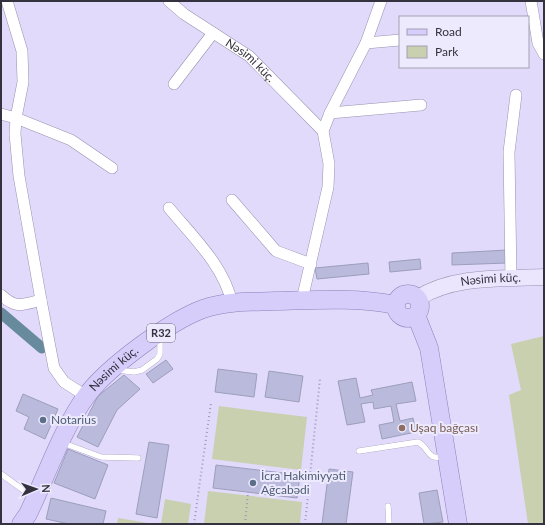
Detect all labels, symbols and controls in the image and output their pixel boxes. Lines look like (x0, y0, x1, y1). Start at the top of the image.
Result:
legend (399, 16, 529, 68)
text: Road (435, 24, 462, 39)
street label: Nəsimi küç. (223, 35, 279, 85)
text: Park (435, 44, 459, 59)
street label: Nəsimi küç. (459, 270, 521, 289)
road number: R32 (147, 324, 175, 342)
street label: Nəsimi küç. (86, 342, 141, 394)
place label: Notarius (51, 412, 96, 427)
marker: Notarius (38, 415, 48, 425)
place label: Uşaq bağçası (410, 420, 478, 435)
marker: Uşaq bağçası (397, 423, 407, 433)
place label: İcra Hakimiyyəti Ağcabədi (261, 468, 346, 497)
north arrow (16, 469, 56, 509)
marker: İcra Hakimiyyəti Ağcabədi (248, 478, 258, 488)
text: N (40, 484, 53, 493)

